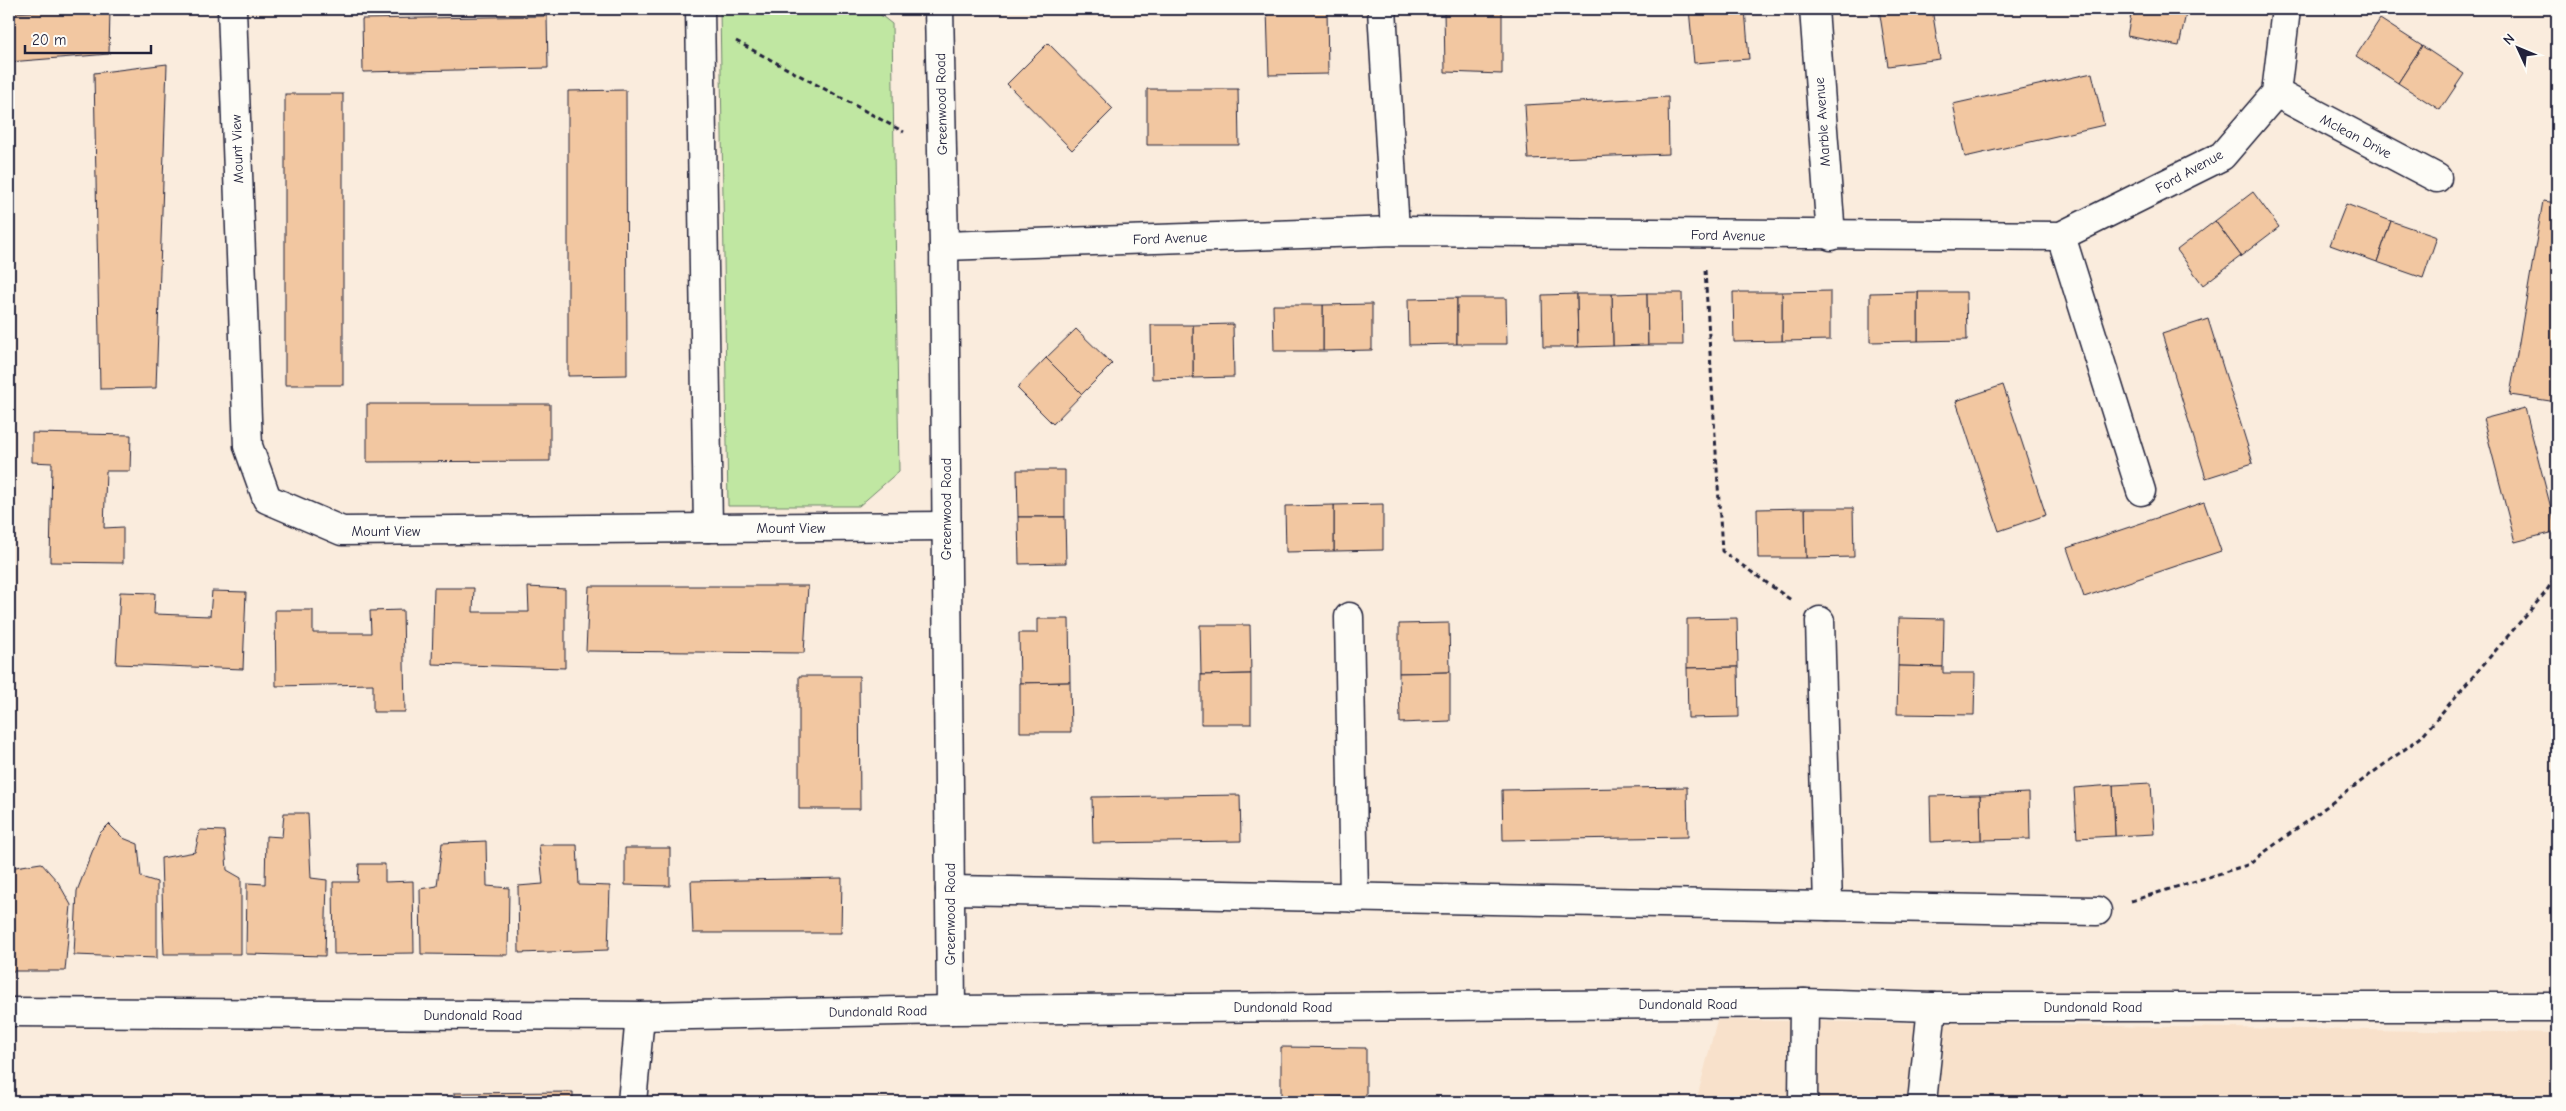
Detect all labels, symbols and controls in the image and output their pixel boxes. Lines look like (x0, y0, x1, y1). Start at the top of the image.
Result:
scale bar (25, 22, 151, 54)
north arrow (2494, 22, 2544, 72)
text: N (2500, 30, 2518, 49)
text: 20 m (32, 31, 66, 49)
street label: Greenwood Road (932, 53, 951, 155)
street label: Marble Avenue (1811, 77, 1834, 167)
street label: Mclean Drive (2317, 111, 2394, 162)
street label: Mount View (228, 114, 247, 184)
street label: Ford Avenue (2153, 146, 2226, 197)
street label: Ford Avenue (1691, 226, 1765, 245)
street label: Ford Avenue (1132, 229, 1208, 248)
street label: Greenwood Road (938, 458, 955, 560)
street label: Mount View (757, 520, 826, 537)
street label: Mount View (352, 523, 421, 540)
street label: Greenwood Road (942, 863, 959, 965)
street label: Dundonald Road (1639, 996, 1737, 1013)
street label: Dundonald Road (1234, 999, 1332, 1016)
street label: Dundonald Road (2044, 999, 2142, 1016)
street label: Dundonald Road (828, 1002, 928, 1021)
street label: Dundonald Road (424, 1007, 522, 1024)

